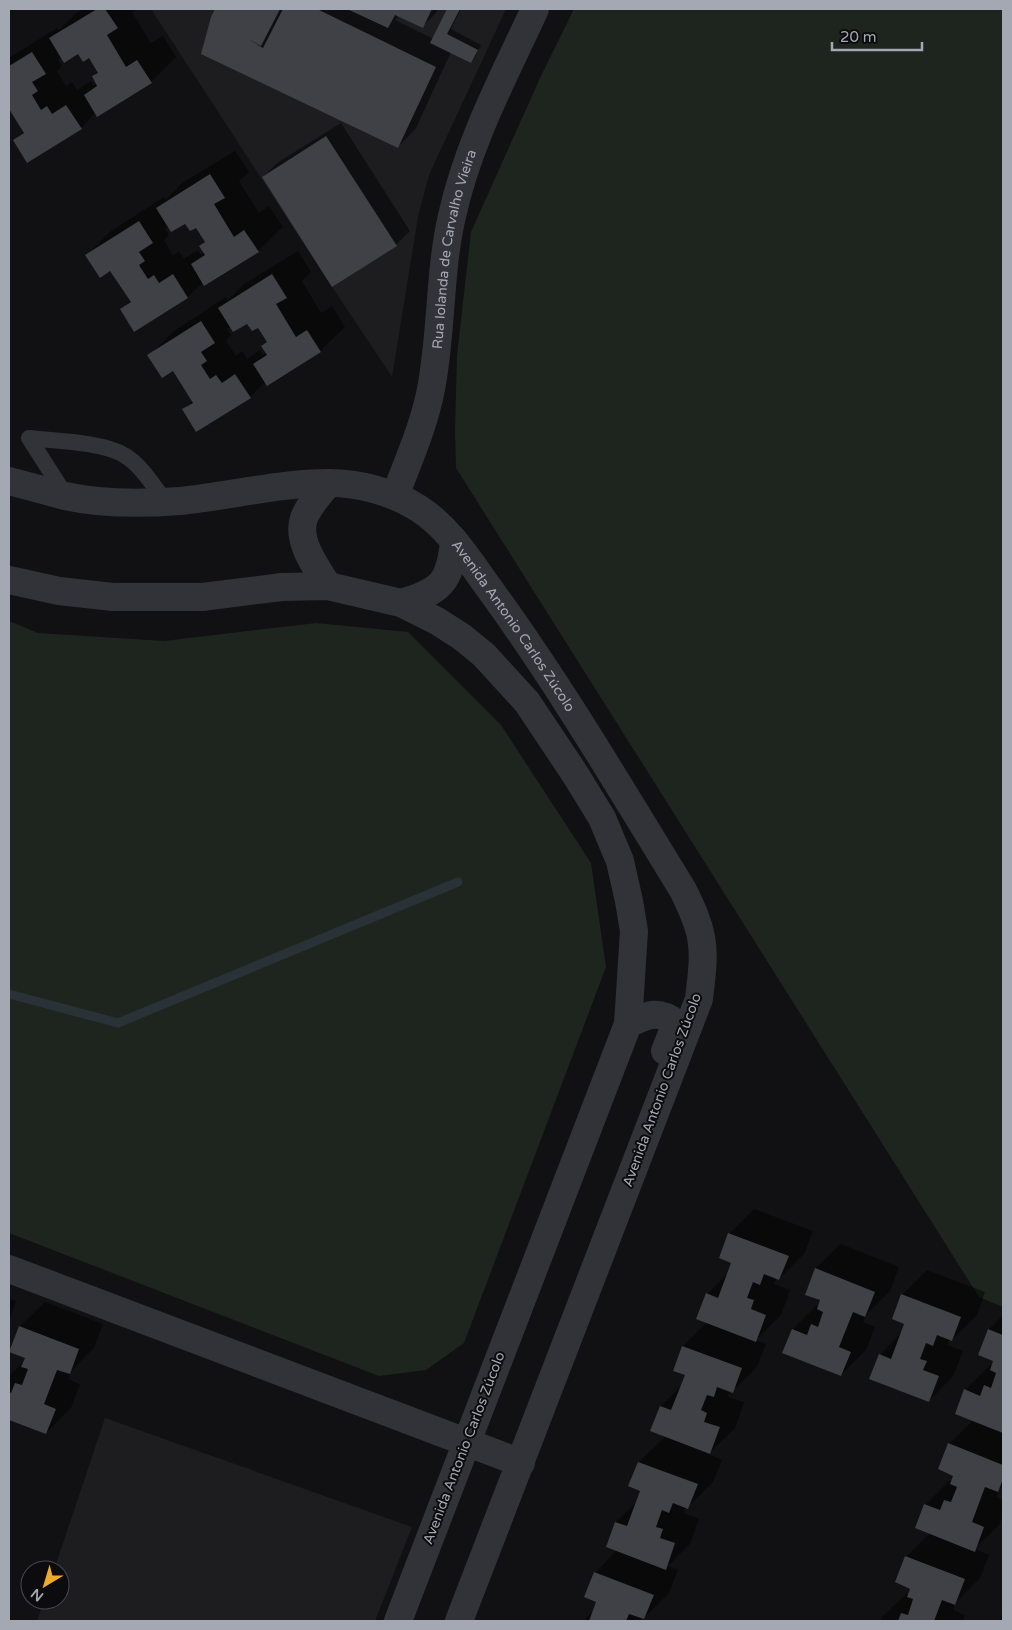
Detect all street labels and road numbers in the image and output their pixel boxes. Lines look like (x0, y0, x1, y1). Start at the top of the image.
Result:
street label: Rua Iolanda de Carvalho Vieira (428, 147, 480, 350)
street label: Avenida Antonio Carlos Zúcolo (448, 536, 579, 715)
street label: Avenida Antonio Carlos Zúcolo (619, 991, 705, 1189)
street label: Avenida Antonio Carlos Zúcolo (419, 1349, 509, 1547)

